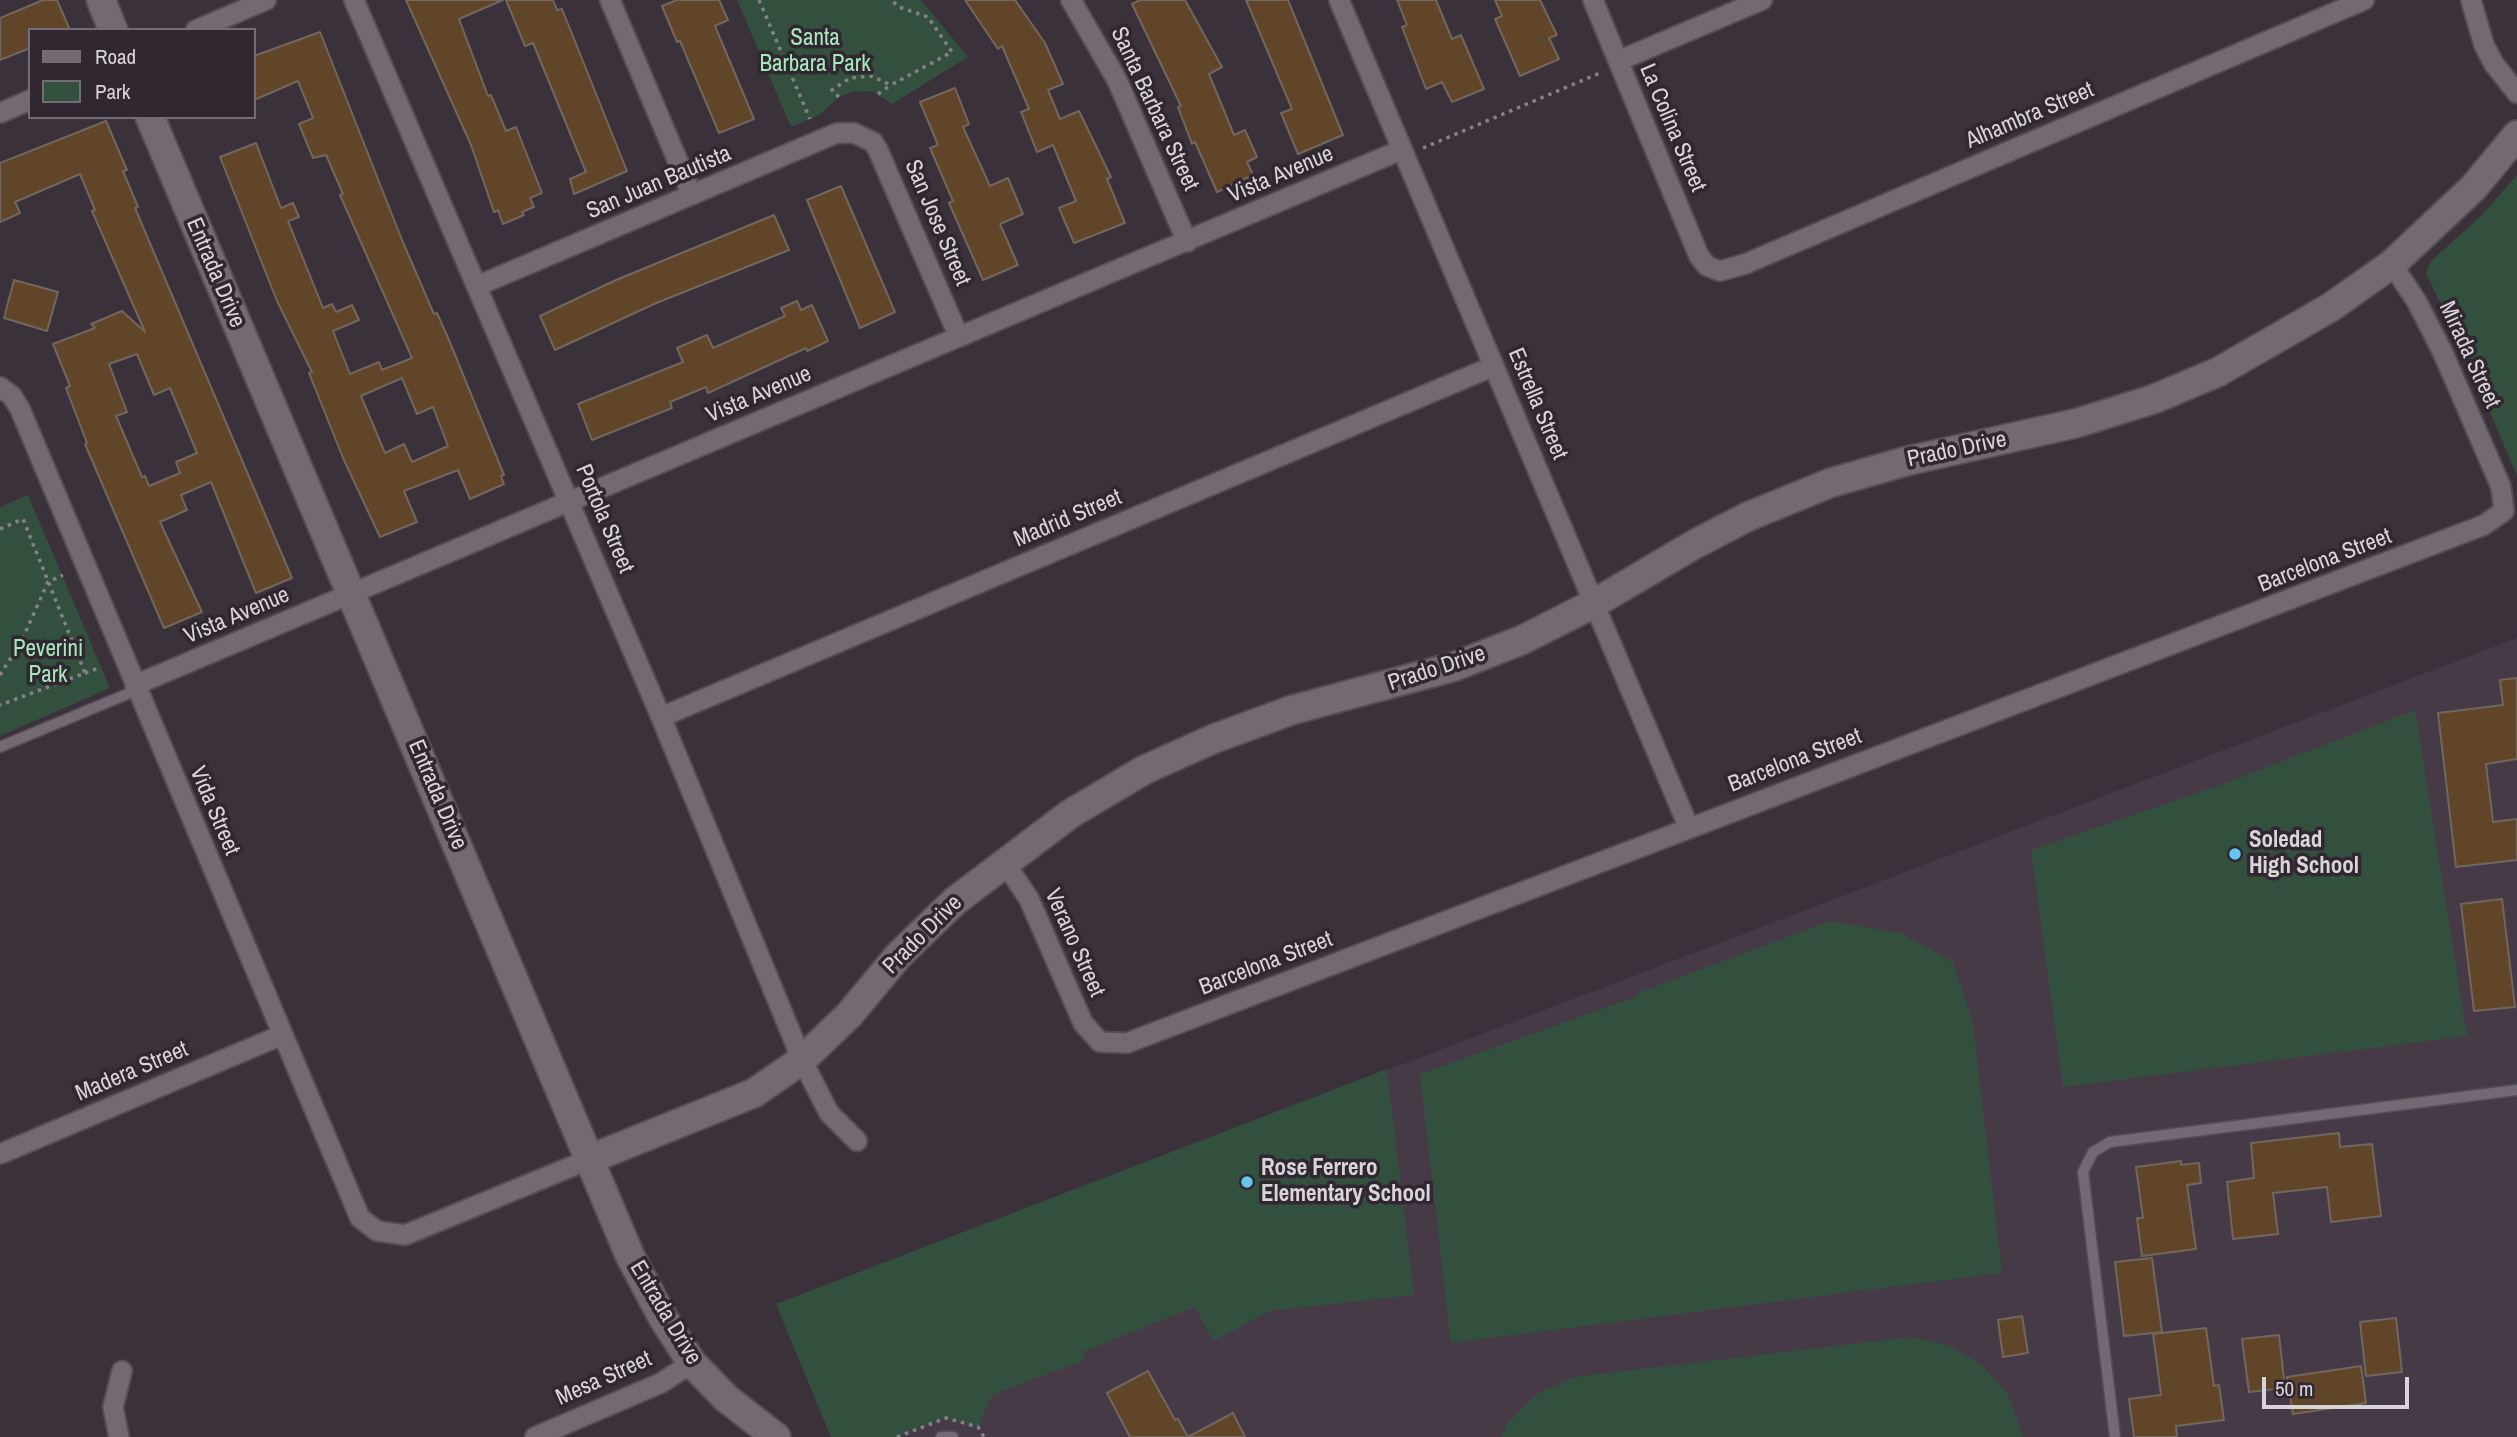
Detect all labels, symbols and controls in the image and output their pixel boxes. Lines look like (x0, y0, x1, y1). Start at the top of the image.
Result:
street label: Santa Barbara Street (1104, 23, 1204, 195)
park label: Santa Barbara Park (759, 25, 871, 79)
legend (28, 28, 256, 119)
text: Road (95, 42, 136, 71)
street label: La Colina Street (1633, 60, 1711, 196)
text: Park (95, 77, 130, 106)
street label: Alhambra Street (1962, 77, 2098, 155)
street label: San Juan Bautista (583, 140, 735, 226)
street label: Vista Avenue (1224, 141, 1338, 209)
street label: San Jose Street (898, 156, 976, 290)
street label: Entrada Drive (180, 214, 250, 332)
street label: Mirada Street (2432, 297, 2506, 413)
street label: Estrella Street (1501, 344, 1573, 464)
street label: Vista Avenue (702, 361, 816, 429)
street label: Prado Drive (1905, 426, 2009, 474)
street label: Portola Street (569, 461, 639, 577)
street label: Madrid Street (1010, 484, 1126, 554)
street label: Barcelona Street (2254, 523, 2396, 599)
street label: Vista Avenue (180, 582, 294, 650)
park label: Peverini Park (13, 636, 83, 690)
street label: Prado Drive (1385, 640, 1489, 698)
street label: Barcelona Street (1724, 723, 1866, 799)
street label: Entrada Drive (402, 736, 472, 854)
street label: Vida Street (183, 762, 245, 860)
place label: Soledad High School (2249, 827, 2359, 881)
marker: Soledad High School (2227, 846, 2243, 862)
street label: Verano Street (1038, 885, 1110, 1001)
street label: Prado Drive (878, 890, 968, 980)
street label: Barcelona Street (1195, 926, 1337, 1002)
street label: Madera Street (72, 1036, 192, 1108)
place label: Rose Ferrero Elementary School (1261, 1155, 1431, 1209)
marker: Rose Ferrero Elementary School (1239, 1174, 1255, 1190)
street label: Entrada Drive (623, 1256, 707, 1370)
street label: Mesa Street (552, 1346, 656, 1412)
scale bar (2265, 1364, 2412, 1408)
text: 50 m (2275, 1374, 2313, 1403)

